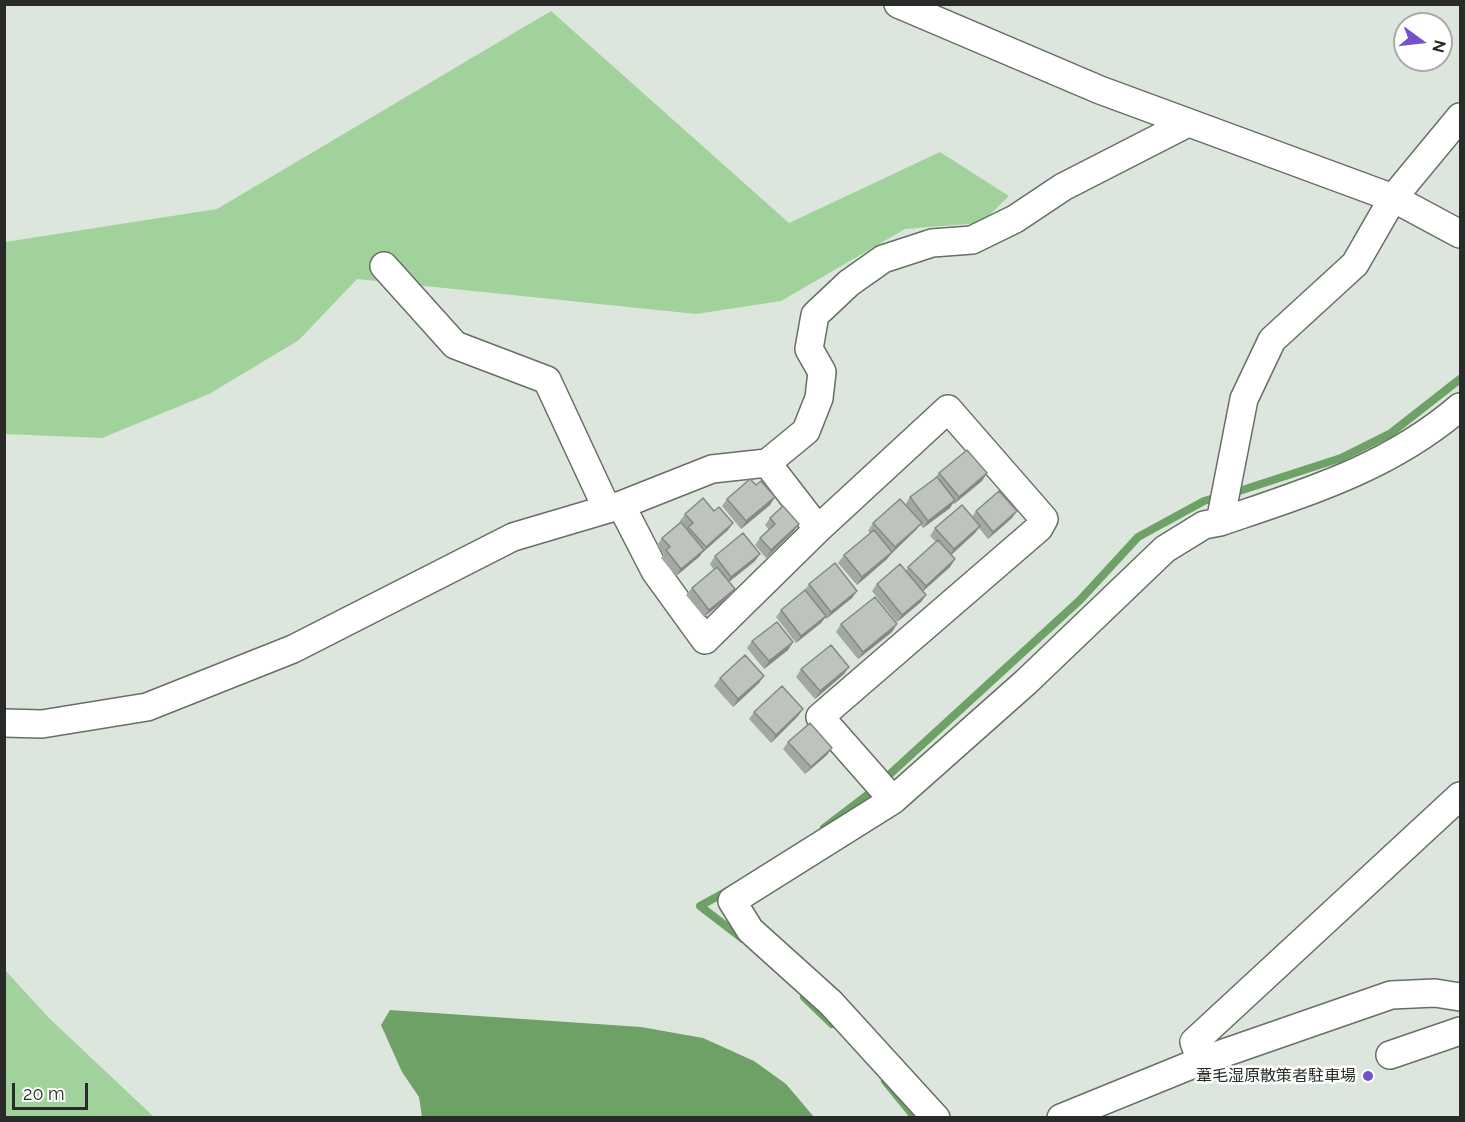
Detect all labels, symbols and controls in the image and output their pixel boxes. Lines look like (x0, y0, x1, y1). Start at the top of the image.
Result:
north arrow (1393, 12, 1453, 72)
text: N (1428, 38, 1450, 55)
place label: 葦毛湿原散策者駐車場 (1196, 1066, 1356, 1086)
marker: 葦毛湿原散策者駐車場 (1361, 1069, 1375, 1083)
scale bar (15, 1071, 92, 1109)
text: 20 m (23, 1083, 65, 1104)

